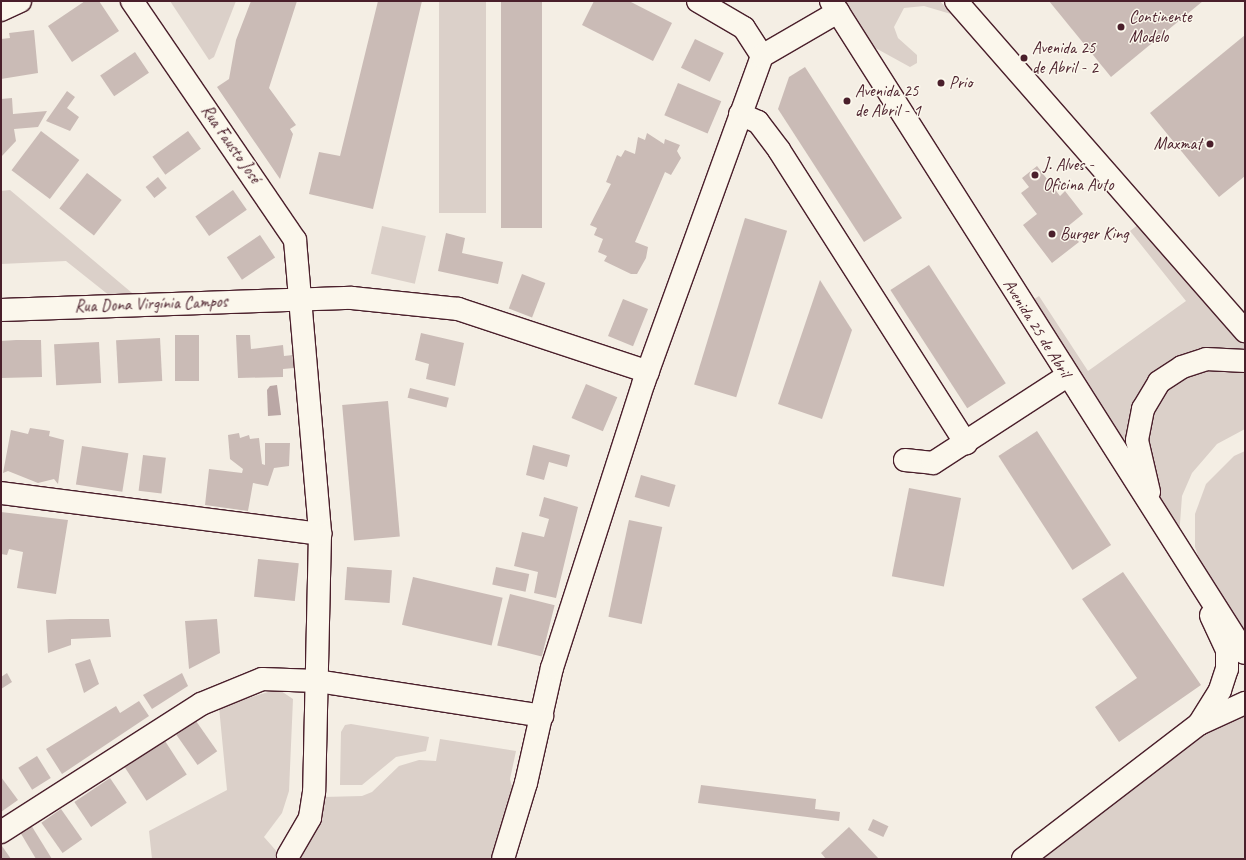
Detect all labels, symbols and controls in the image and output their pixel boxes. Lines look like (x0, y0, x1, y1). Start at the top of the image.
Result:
place label: Continente Modelo (1129, 7, 1191, 47)
marker: Continente Modelo (1116, 22, 1126, 32)
place label: Avenida 25 de Abril - 2 (1032, 38, 1098, 78)
marker: Avenida 25 de Abril - 2 (1019, 53, 1029, 63)
place label: Prio (949, 73, 972, 93)
marker: Prio (936, 78, 946, 88)
place label: Avenida 25 de Abril - 1 (855, 81, 921, 121)
marker: Avenida 25 de Abril - 1 (842, 96, 852, 106)
street label: Rua Fausto José (197, 101, 265, 187)
place label: Maxmat (1154, 134, 1202, 154)
marker: Maxmat (1205, 139, 1215, 149)
place label: J. Alves - Oficina Auto (1043, 155, 1113, 195)
marker: J. Alves - Oficina Auto (1030, 170, 1040, 180)
place label: Burger King (1060, 224, 1129, 244)
marker: Burger King (1047, 229, 1057, 239)
street label: Avenida 25 de Abril (999, 275, 1075, 381)
street label: Rua Dona Virgínia Campos (75, 291, 227, 317)

